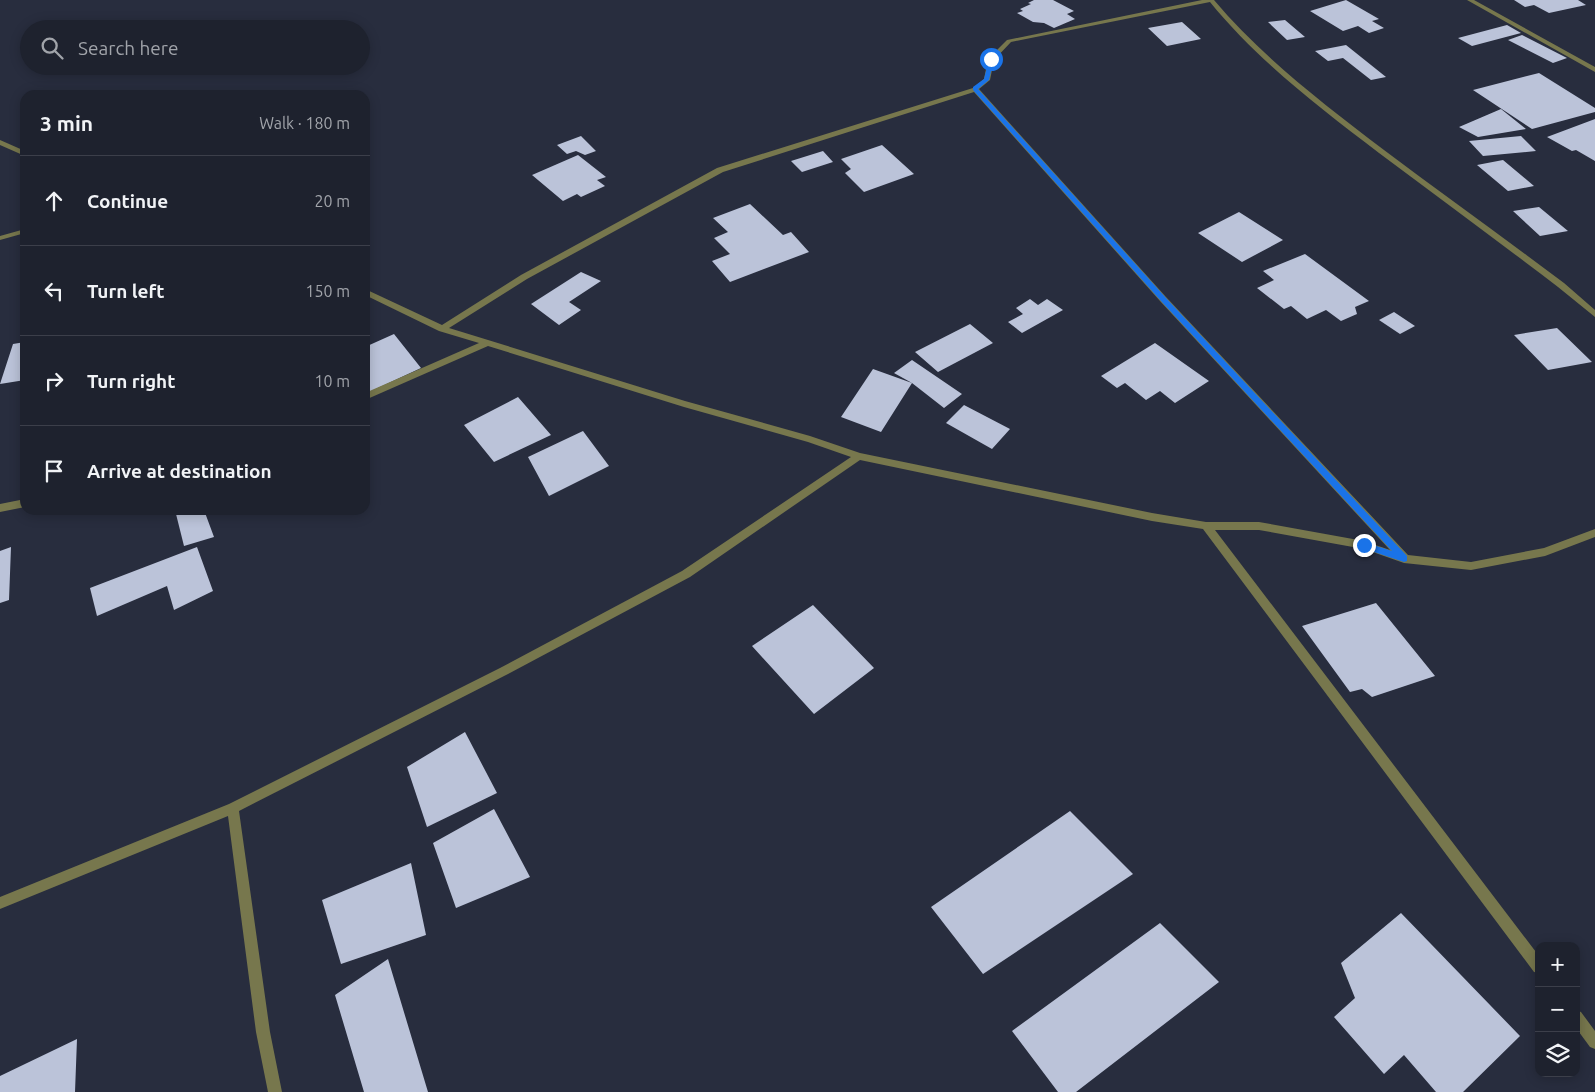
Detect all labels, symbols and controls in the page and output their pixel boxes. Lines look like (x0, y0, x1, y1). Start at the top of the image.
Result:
search box (20, 20, 370, 75)
icon: search (38, 34, 66, 62)
text: Search here (78, 37, 178, 59)
route start (980, 48, 1003, 71)
text: 3 min (40, 111, 93, 135)
text: Walk · 180 m (259, 114, 350, 132)
icon: ahead (40, 187, 68, 215)
text: Continue (87, 190, 168, 212)
text: 20 m (314, 192, 350, 210)
icon: left (40, 277, 68, 305)
text: Turn left (87, 280, 165, 302)
text: 150 m (305, 282, 350, 300)
icon: right (40, 367, 68, 395)
text: Turn right (87, 370, 175, 392)
text: 10 m (314, 372, 350, 390)
icon: arrive (40, 457, 68, 485)
text: Arrive at destination (87, 460, 272, 482)
route end (1353, 534, 1376, 557)
map controls (1535, 942, 1580, 1077)
button: + (1535, 942, 1580, 987)
button: − (1535, 987, 1580, 1032)
button: layers (1535, 1032, 1580, 1077)

